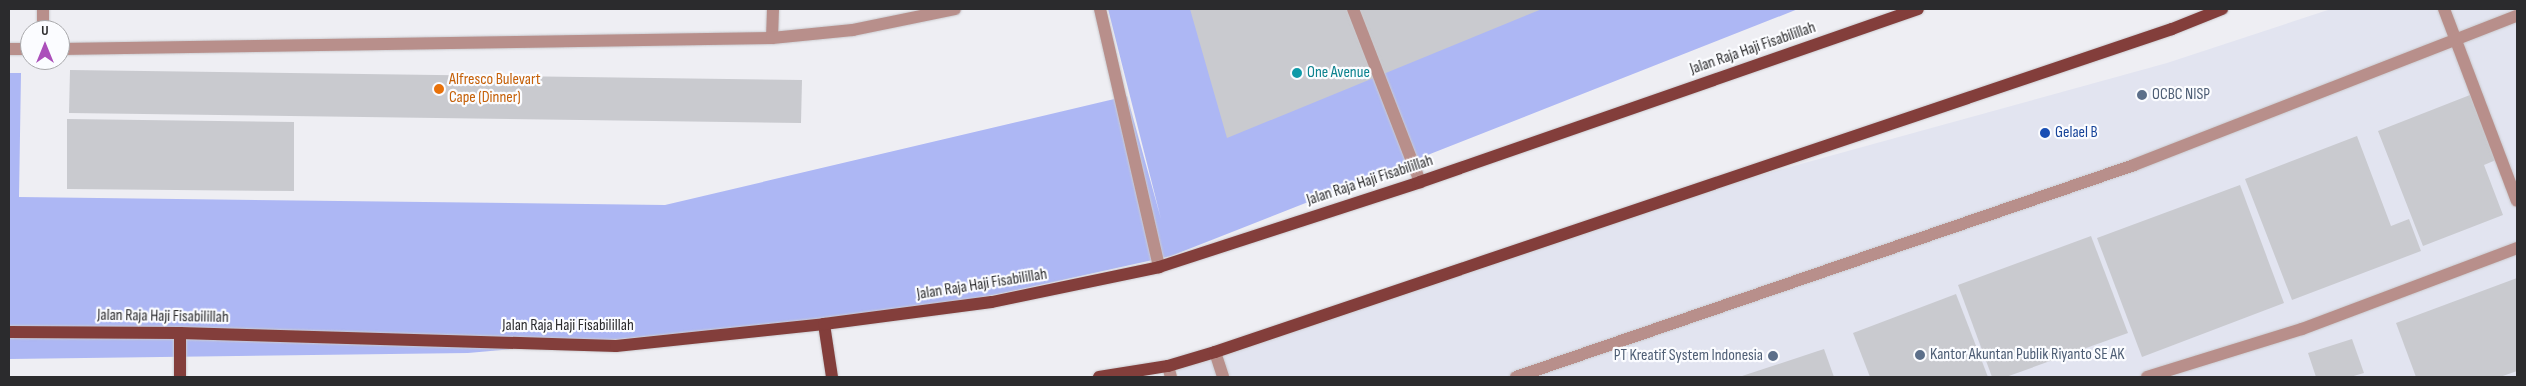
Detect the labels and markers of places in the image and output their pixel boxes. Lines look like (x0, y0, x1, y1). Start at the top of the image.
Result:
place label: One Avenue (1307, 63, 1370, 83)
marker: One Avenue (1291, 67, 1303, 79)
place label: Alfresco Bulevart Cape (Dinner) (449, 70, 541, 108)
marker: Alfresco Bulevart Cape (Dinner) (433, 83, 445, 95)
place label: OCBC NISP (2152, 85, 2210, 105)
marker: OCBC NISP (2136, 89, 2148, 101)
place label: Gelael B (2055, 123, 2098, 143)
marker: Gelael B (2039, 127, 2051, 139)
place label: Kantor Akuntan Publik Riyanto SE AK (1930, 345, 2124, 365)
place label: PT Kreatif System Indonesia (1614, 346, 1763, 366)
marker: Kantor Akuntan Publik Riyanto SE AK (1914, 349, 1926, 361)
marker: PT Kreatif System Indonesia (1767, 350, 1779, 362)

